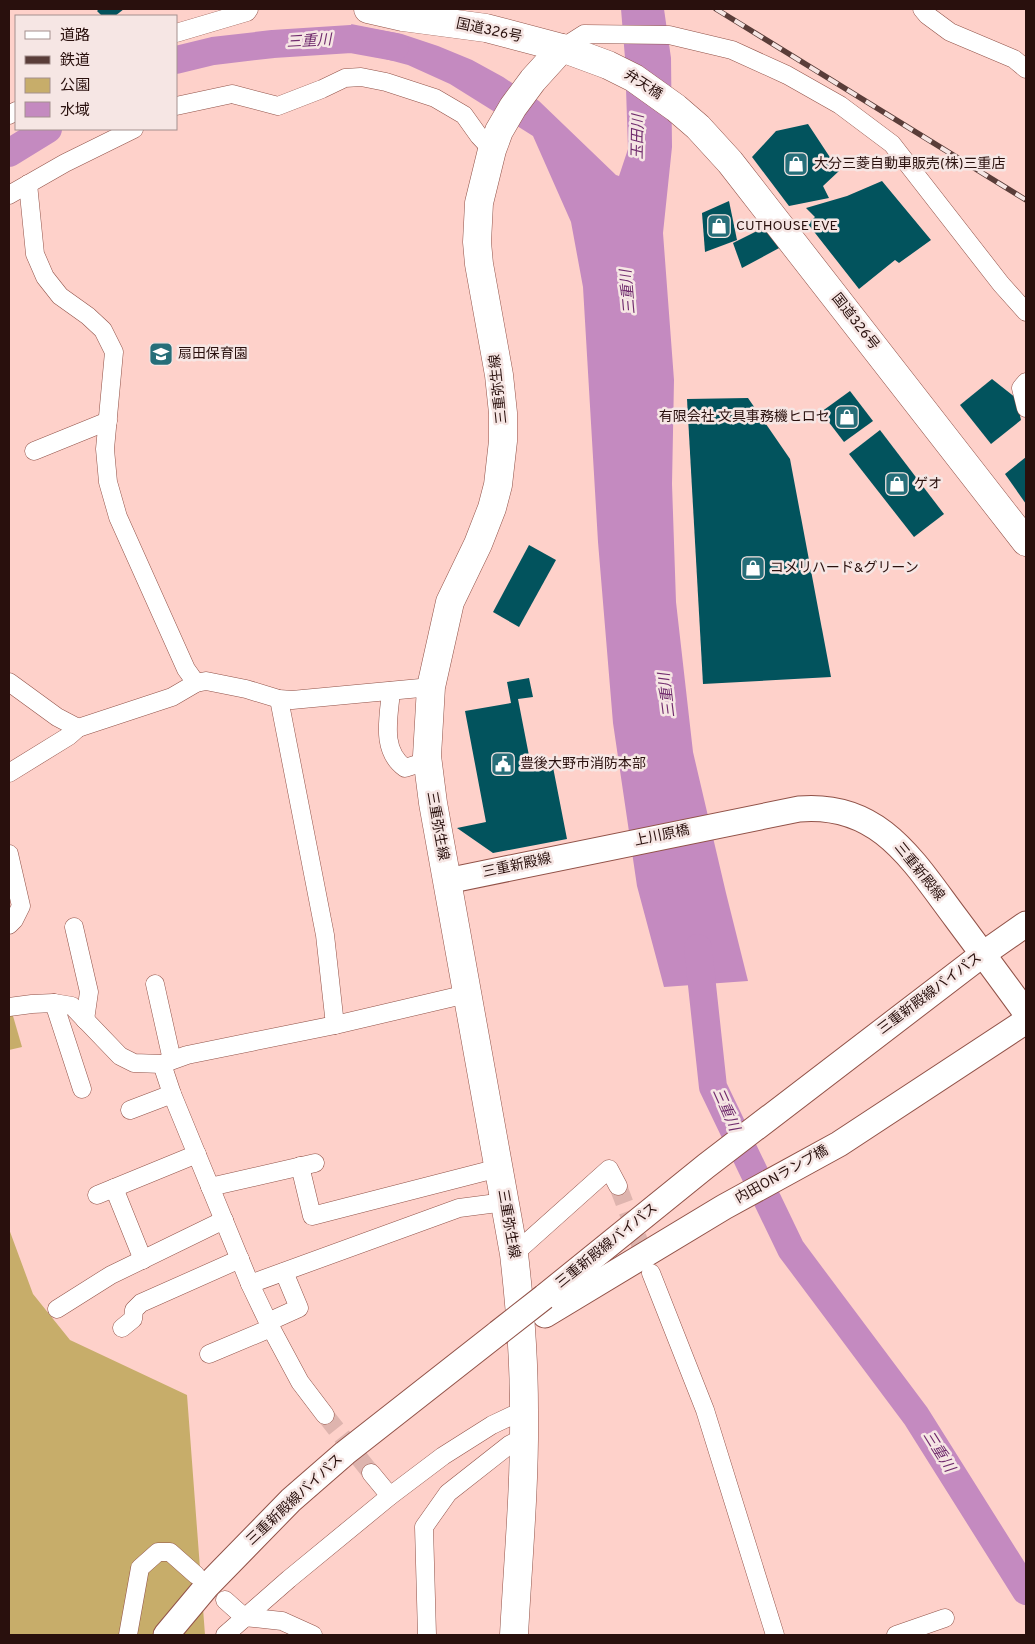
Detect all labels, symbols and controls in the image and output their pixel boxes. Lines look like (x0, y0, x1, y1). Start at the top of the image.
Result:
legend (15, 15, 178, 130)
street label: 国道326号 (454, 16, 524, 46)
text: 道路 (60, 27, 90, 46)
water label: 三重川 (286, 31, 334, 53)
text: 鉄道 (60, 52, 90, 71)
street label: 弁天橋 (621, 66, 666, 104)
text: 公園 (60, 77, 90, 96)
text: 水域 (60, 102, 90, 121)
water label: 玉田川 (629, 112, 649, 160)
shop icon: 大分三菱自動車販売(株)三重店 (783, 151, 809, 177)
place label: 大分三菱自動車販売(株)三重店 (814, 156, 1006, 173)
shop icon: CUTHOUSE EVE (706, 213, 732, 239)
place label: CUTHOUSE EVE (736, 218, 838, 235)
water label: 三重川 (617, 267, 640, 315)
street label: 国道326号 (828, 290, 882, 354)
school or university icon: 扇田保育園 (148, 341, 174, 367)
place label: 扇田保育園 (178, 346, 248, 363)
street label: 三重弥生線 (487, 353, 511, 425)
shop icon: 有限会社 文具事務機ヒロセ (834, 404, 860, 430)
place label: 有限会社 文具事務機ヒロセ (659, 408, 830, 426)
shop icon: ゲオ (884, 471, 910, 497)
place label: ゲオ (914, 476, 942, 493)
shop icon: コメリハード&グリーン (740, 555, 766, 581)
place label: コメリハード&グリーン (770, 560, 919, 577)
water label: 三重川 (656, 670, 680, 718)
public building icon: 豊後大野市消防本部 (490, 751, 516, 777)
place label: 豊後大野市消防本部 (520, 756, 646, 773)
street label: 三重弥生線 (423, 790, 451, 862)
street label: 上川原橋 (633, 822, 691, 850)
street label: 三重新殿線 (890, 839, 948, 905)
street label: 三重新殿線 (481, 850, 553, 882)
street label: 三重新殿線バイパス (875, 949, 985, 1039)
water label: 三重川 (707, 1086, 744, 1136)
street label: 内田ONランプ橋 (733, 1142, 831, 1208)
street label: 三重弥生線 (494, 1188, 522, 1260)
street label: 三重新殿線バイパス (553, 1200, 661, 1292)
water label: 三重川 (918, 1428, 959, 1478)
street label: 三重新殿線バイパス (243, 1451, 347, 1549)

